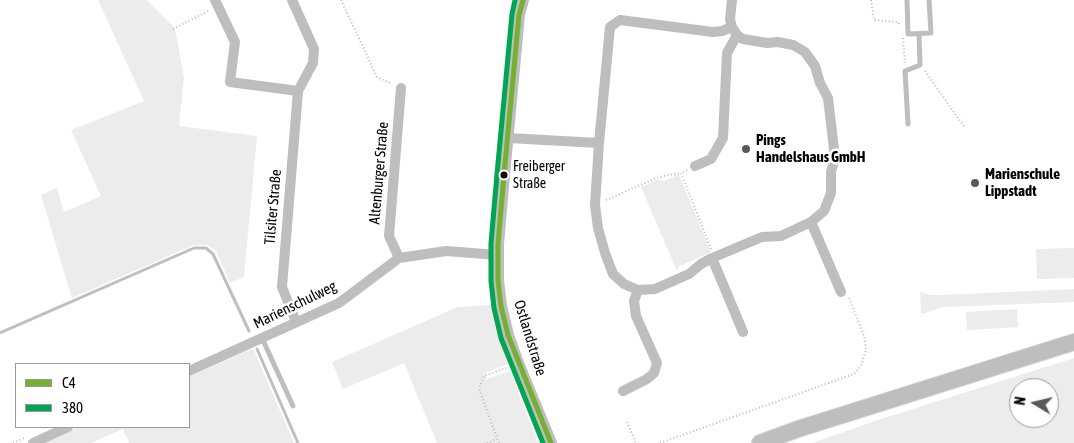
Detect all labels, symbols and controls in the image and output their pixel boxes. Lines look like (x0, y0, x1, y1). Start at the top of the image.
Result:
street label: Altenburger Straße (366, 121, 392, 225)
place label: Pings Handelshaus GmbH (756, 131, 866, 166)
marker: Pings Handelshaus GmbH (740, 143, 752, 155)
place label: Freiberger Straße (513, 159, 565, 192)
place label: Marienschule Lippstadt (985, 165, 1060, 200)
street label: Tilsiter Straße (261, 169, 285, 245)
marker: Freiberger Straße (499, 170, 509, 180)
marker: Marienschule Lippstadt (969, 177, 981, 189)
street label: Marienschulweg (251, 277, 339, 333)
street label: Ostlandstraße (510, 298, 550, 378)
legend (15, 363, 190, 428)
text: C4 (62, 374, 76, 391)
north arrow (1009, 378, 1059, 428)
text: N (1012, 395, 1029, 406)
text: 380 (62, 399, 83, 416)

